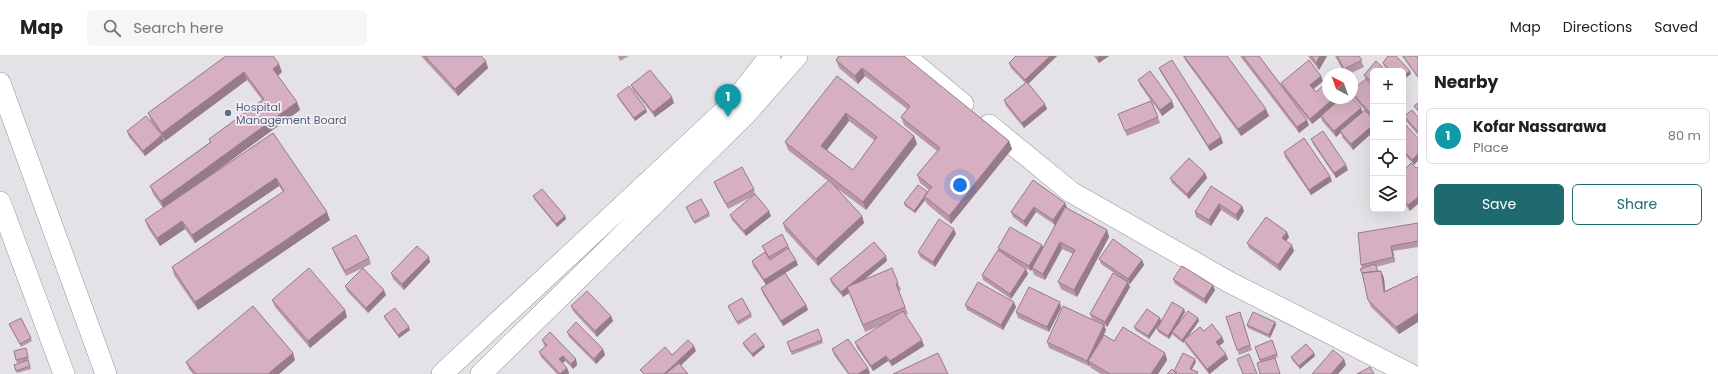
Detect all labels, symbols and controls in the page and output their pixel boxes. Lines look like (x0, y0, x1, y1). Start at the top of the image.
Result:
search box (87, 10, 367, 46)
text: Map (20, 14, 63, 41)
icon: search (101, 17, 123, 39)
text: Search here (133, 17, 224, 38)
text: Map (1510, 17, 1541, 37)
text: Directions (1563, 17, 1632, 37)
text: Saved (1654, 17, 1698, 37)
north arrow (1322, 68, 1358, 104)
map controls (1370, 68, 1406, 212)
button: + (1370, 68, 1406, 104)
text: Nearby (1434, 70, 1498, 94)
pin: 1 (715, 84, 741, 117)
place label: Hospital Management Board (236, 99, 347, 128)
button: − (1370, 104, 1406, 140)
marker: Hospital Management Board (223, 108, 233, 118)
text: Kofar Nassarawa (1473, 116, 1606, 137)
text: 1 (1446, 126, 1450, 145)
text: 80 m (1668, 126, 1701, 145)
text: Place (1473, 138, 1508, 157)
button: locate (1370, 140, 1406, 176)
your location (950, 175, 970, 195)
button: layers (1370, 176, 1406, 212)
button: Save (1434, 184, 1564, 225)
button: Share (1572, 184, 1702, 225)

